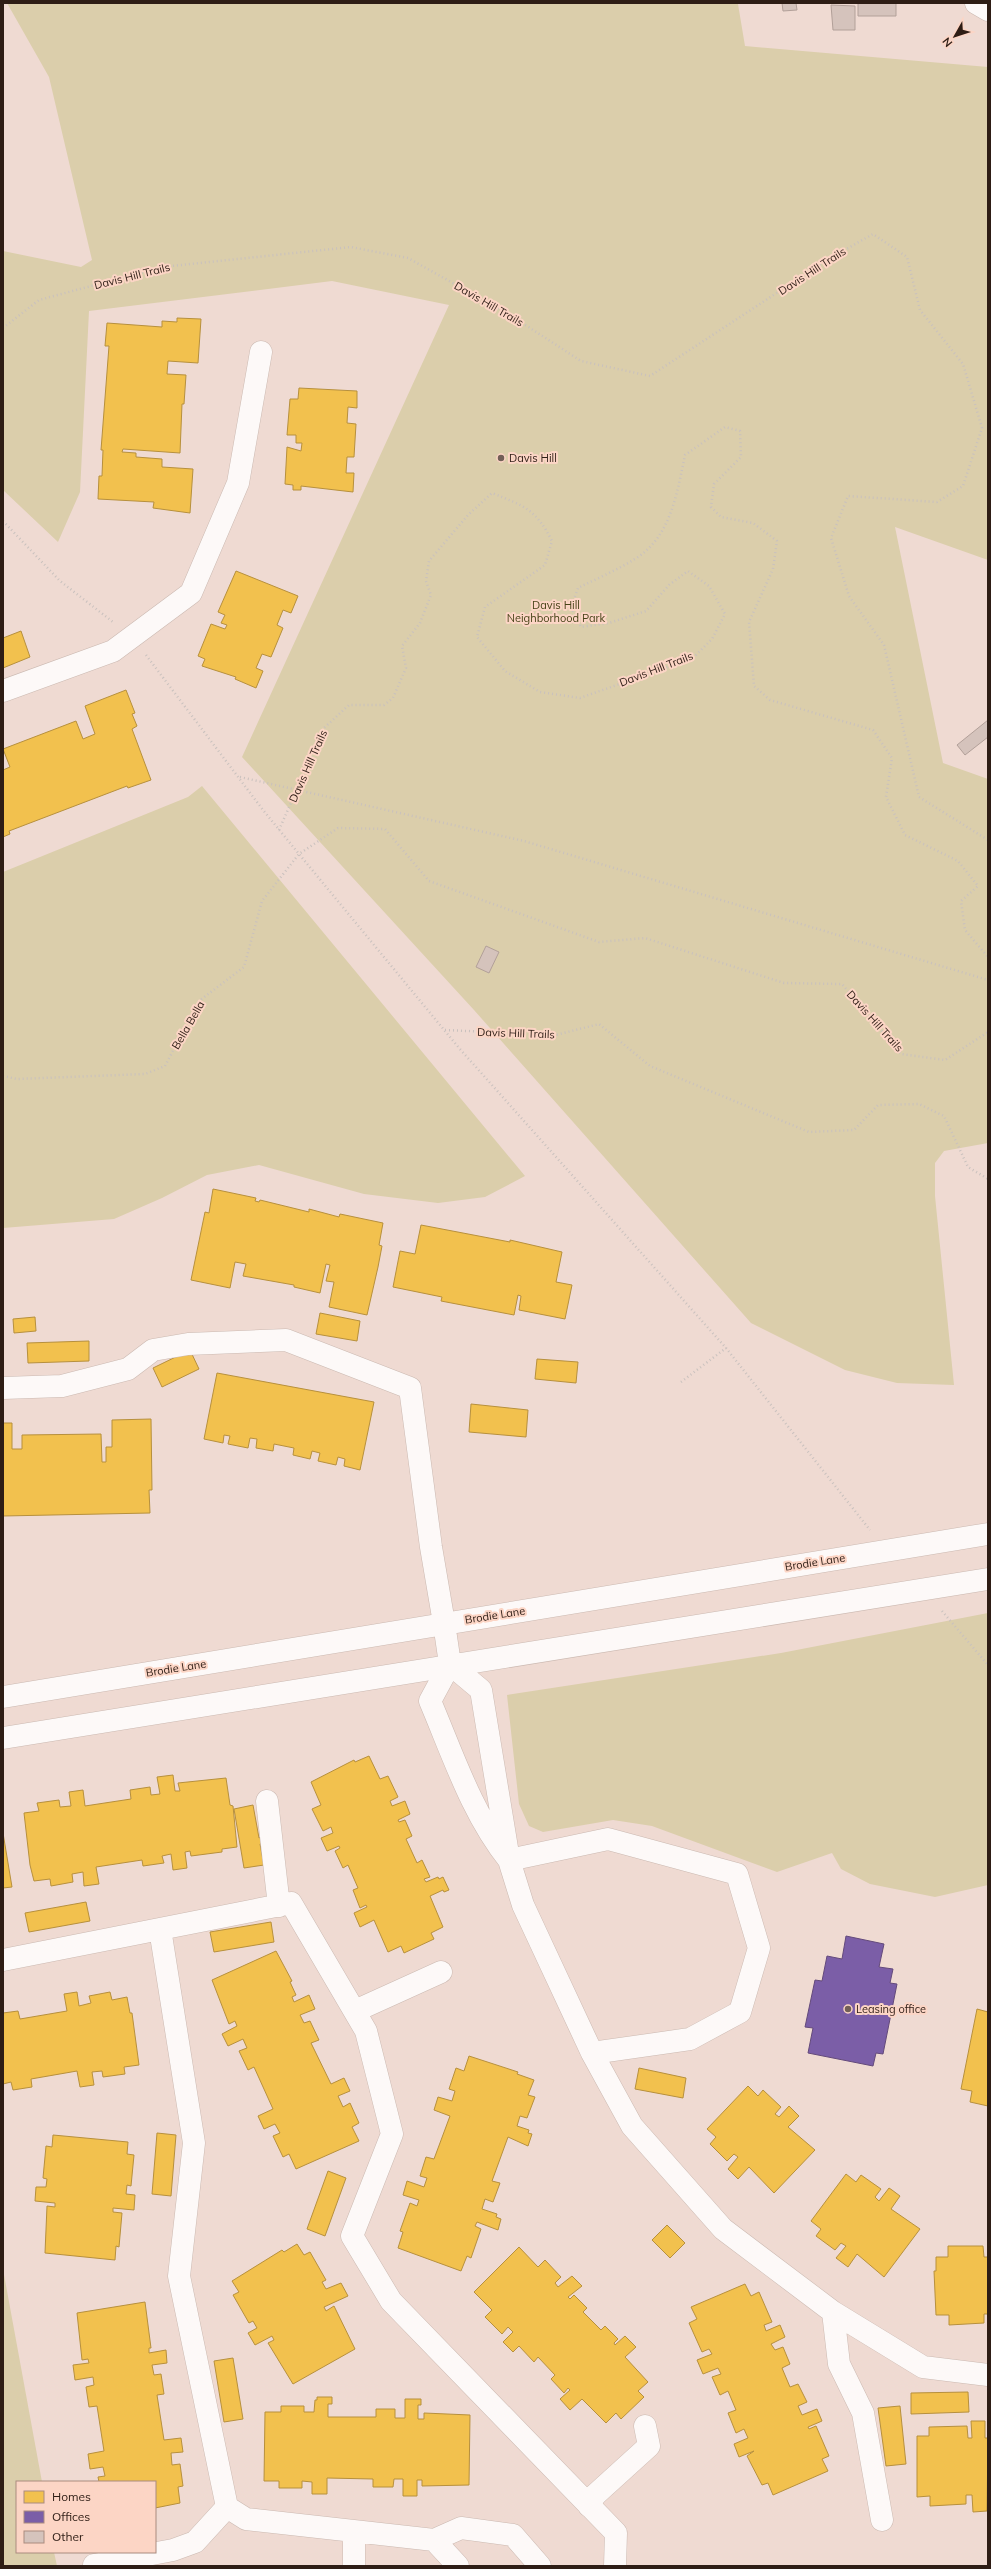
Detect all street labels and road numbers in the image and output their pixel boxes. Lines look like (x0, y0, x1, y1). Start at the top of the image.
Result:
street label: Davis Hill Trails (776, 244, 848, 298)
street label: Davis Hill Trails (93, 260, 171, 292)
street label: Davis Hill Trails (452, 279, 526, 329)
street label: Davis Hill Trails (617, 649, 695, 689)
street label: Davis Hill Trails (286, 728, 330, 804)
street label: Davis Hill Trails (844, 987, 906, 1055)
street label: Bella Bella (169, 998, 207, 1052)
street label: Davis Hill Trails (477, 1025, 555, 1041)
street label: Brodie Lane (784, 1550, 846, 1574)
street label: Brodie Lane (464, 1603, 526, 1627)
street label: Brodie Lane (145, 1656, 207, 1680)

